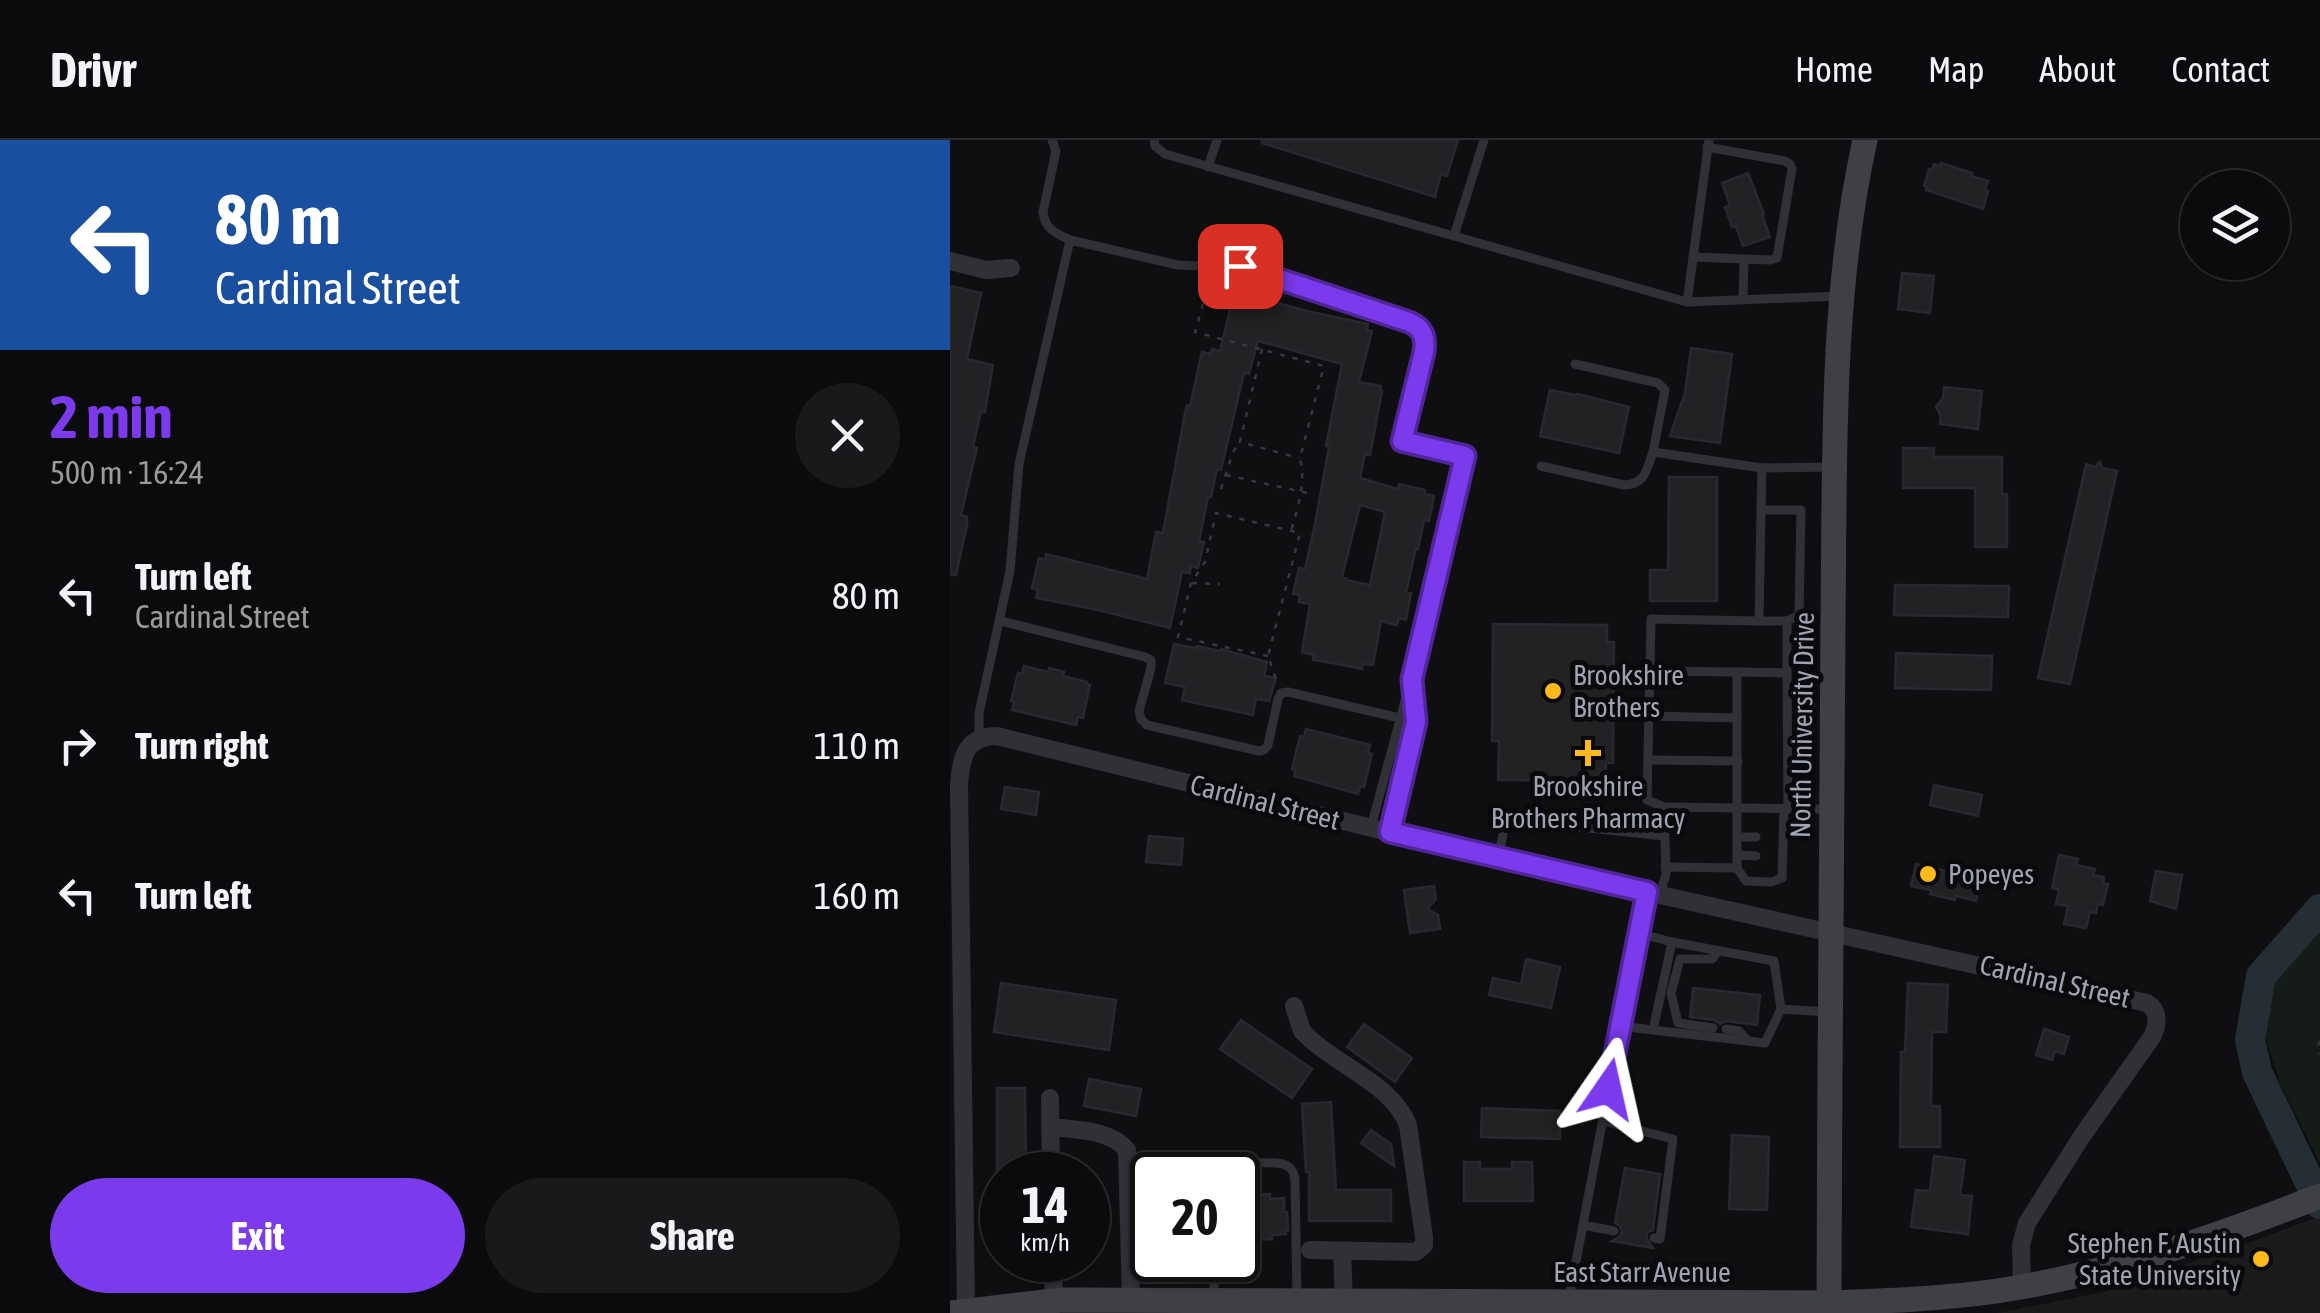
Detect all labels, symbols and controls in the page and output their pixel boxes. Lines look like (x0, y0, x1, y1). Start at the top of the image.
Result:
text: Drivr (50, 42, 136, 97)
text: Home (1795, 49, 1873, 89)
text: Map (1928, 49, 1984, 89)
text: About (2039, 49, 2116, 89)
text: Contact (2171, 49, 2270, 89)
map controls (2180, 170, 2290, 280)
button: layers (2180, 170, 2290, 280)
text: 80 m (215, 179, 341, 259)
icon: left (50, 180, 180, 310)
pin (1198, 224, 1283, 309)
icon: arrive (1213, 239, 1268, 294)
text: Cardinal Street (215, 262, 461, 314)
text: 2 min (50, 382, 173, 451)
button: close (795, 383, 900, 488)
text: 500 m · 16:24 (50, 454, 204, 491)
text: Turn left (135, 555, 251, 598)
icon: left (50, 568, 105, 623)
text: 80 m (832, 574, 900, 617)
text: Cardinal Street (135, 598, 310, 635)
street label: North University Drive (1784, 612, 1820, 838)
place label: Brookshire Brothers (1573, 659, 1684, 723)
marker: Brookshire Brothers (1542, 680, 1564, 702)
icon: right (50, 718, 105, 773)
text: Turn right (135, 724, 269, 767)
text: 110 m (814, 724, 900, 767)
marker: Brookshire Brothers Pharmacy (1577, 742, 1599, 764)
street label: Cardinal Street (1187, 768, 1343, 836)
place label: Brookshire Brothers Pharmacy (1491, 770, 1685, 834)
place label: Popeyes (1948, 858, 2034, 890)
marker: Popeyes (1917, 863, 1939, 885)
icon: left (50, 868, 105, 923)
text: Turn left (135, 874, 251, 917)
text: 160 m (814, 874, 900, 917)
street label: Cardinal Street (1977, 948, 2133, 1014)
position arrow (1556, 1037, 1660, 1141)
speed limit sign: 20 (1130, 1152, 1260, 1282)
text: 14 (1021, 1176, 1068, 1234)
button: Exit (50, 1178, 465, 1293)
button: Share (485, 1178, 900, 1293)
place label: Stephen F. Austin State University (2068, 1227, 2241, 1291)
text: km/h (1020, 1228, 1070, 1256)
marker: Stephen F. Austin State University (2250, 1248, 2272, 1270)
street label: East Starr Avenue (1553, 1256, 1731, 1288)

